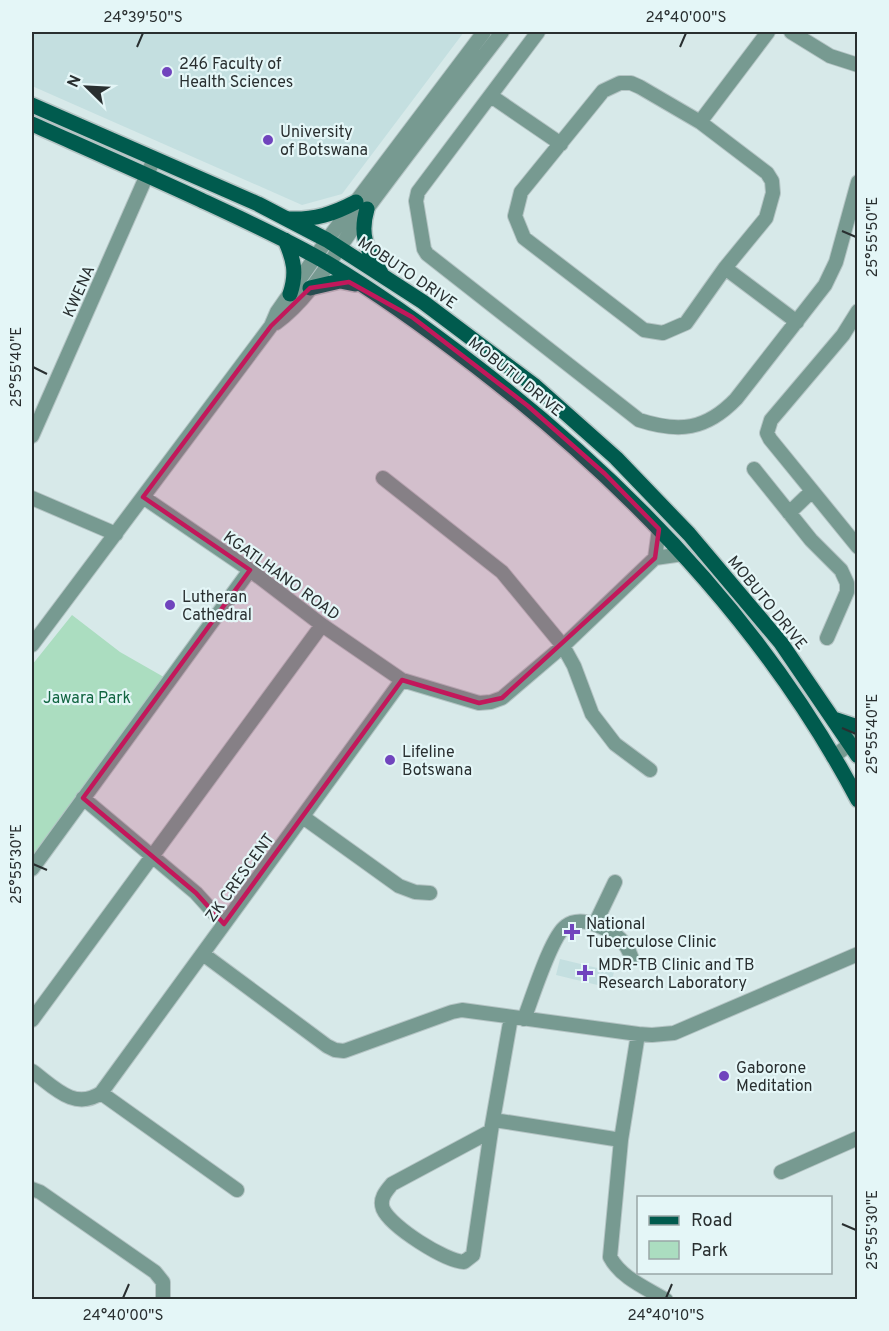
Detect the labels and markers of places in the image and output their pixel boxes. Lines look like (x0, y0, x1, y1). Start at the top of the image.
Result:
place label: 246 Faculty of Health Sciences (179, 55, 293, 93)
marker: 246 Faculty of Health Sciences (160, 65, 174, 79)
place label: University of Botswana (280, 123, 368, 161)
marker: University of Botswana (261, 133, 275, 147)
place label: Lutheran Cathedral (182, 588, 252, 626)
marker: Lutheran Cathedral (163, 598, 177, 612)
place label: Lifeline Botswana (402, 743, 472, 781)
marker: Lifeline Botswana (383, 753, 397, 767)
place label: National Tuberculose Clinic (586, 915, 717, 953)
marker: National Tuberculose Clinic (563, 923, 581, 941)
place label: MDR-TB Clinic and TB Research Laboratory (598, 956, 754, 994)
marker: MDR-TB Clinic and TB Research Laboratory (576, 964, 594, 982)
place label: Gaborone Meditation (736, 1059, 813, 1097)
marker: Gaborone Meditation (717, 1069, 731, 1083)

